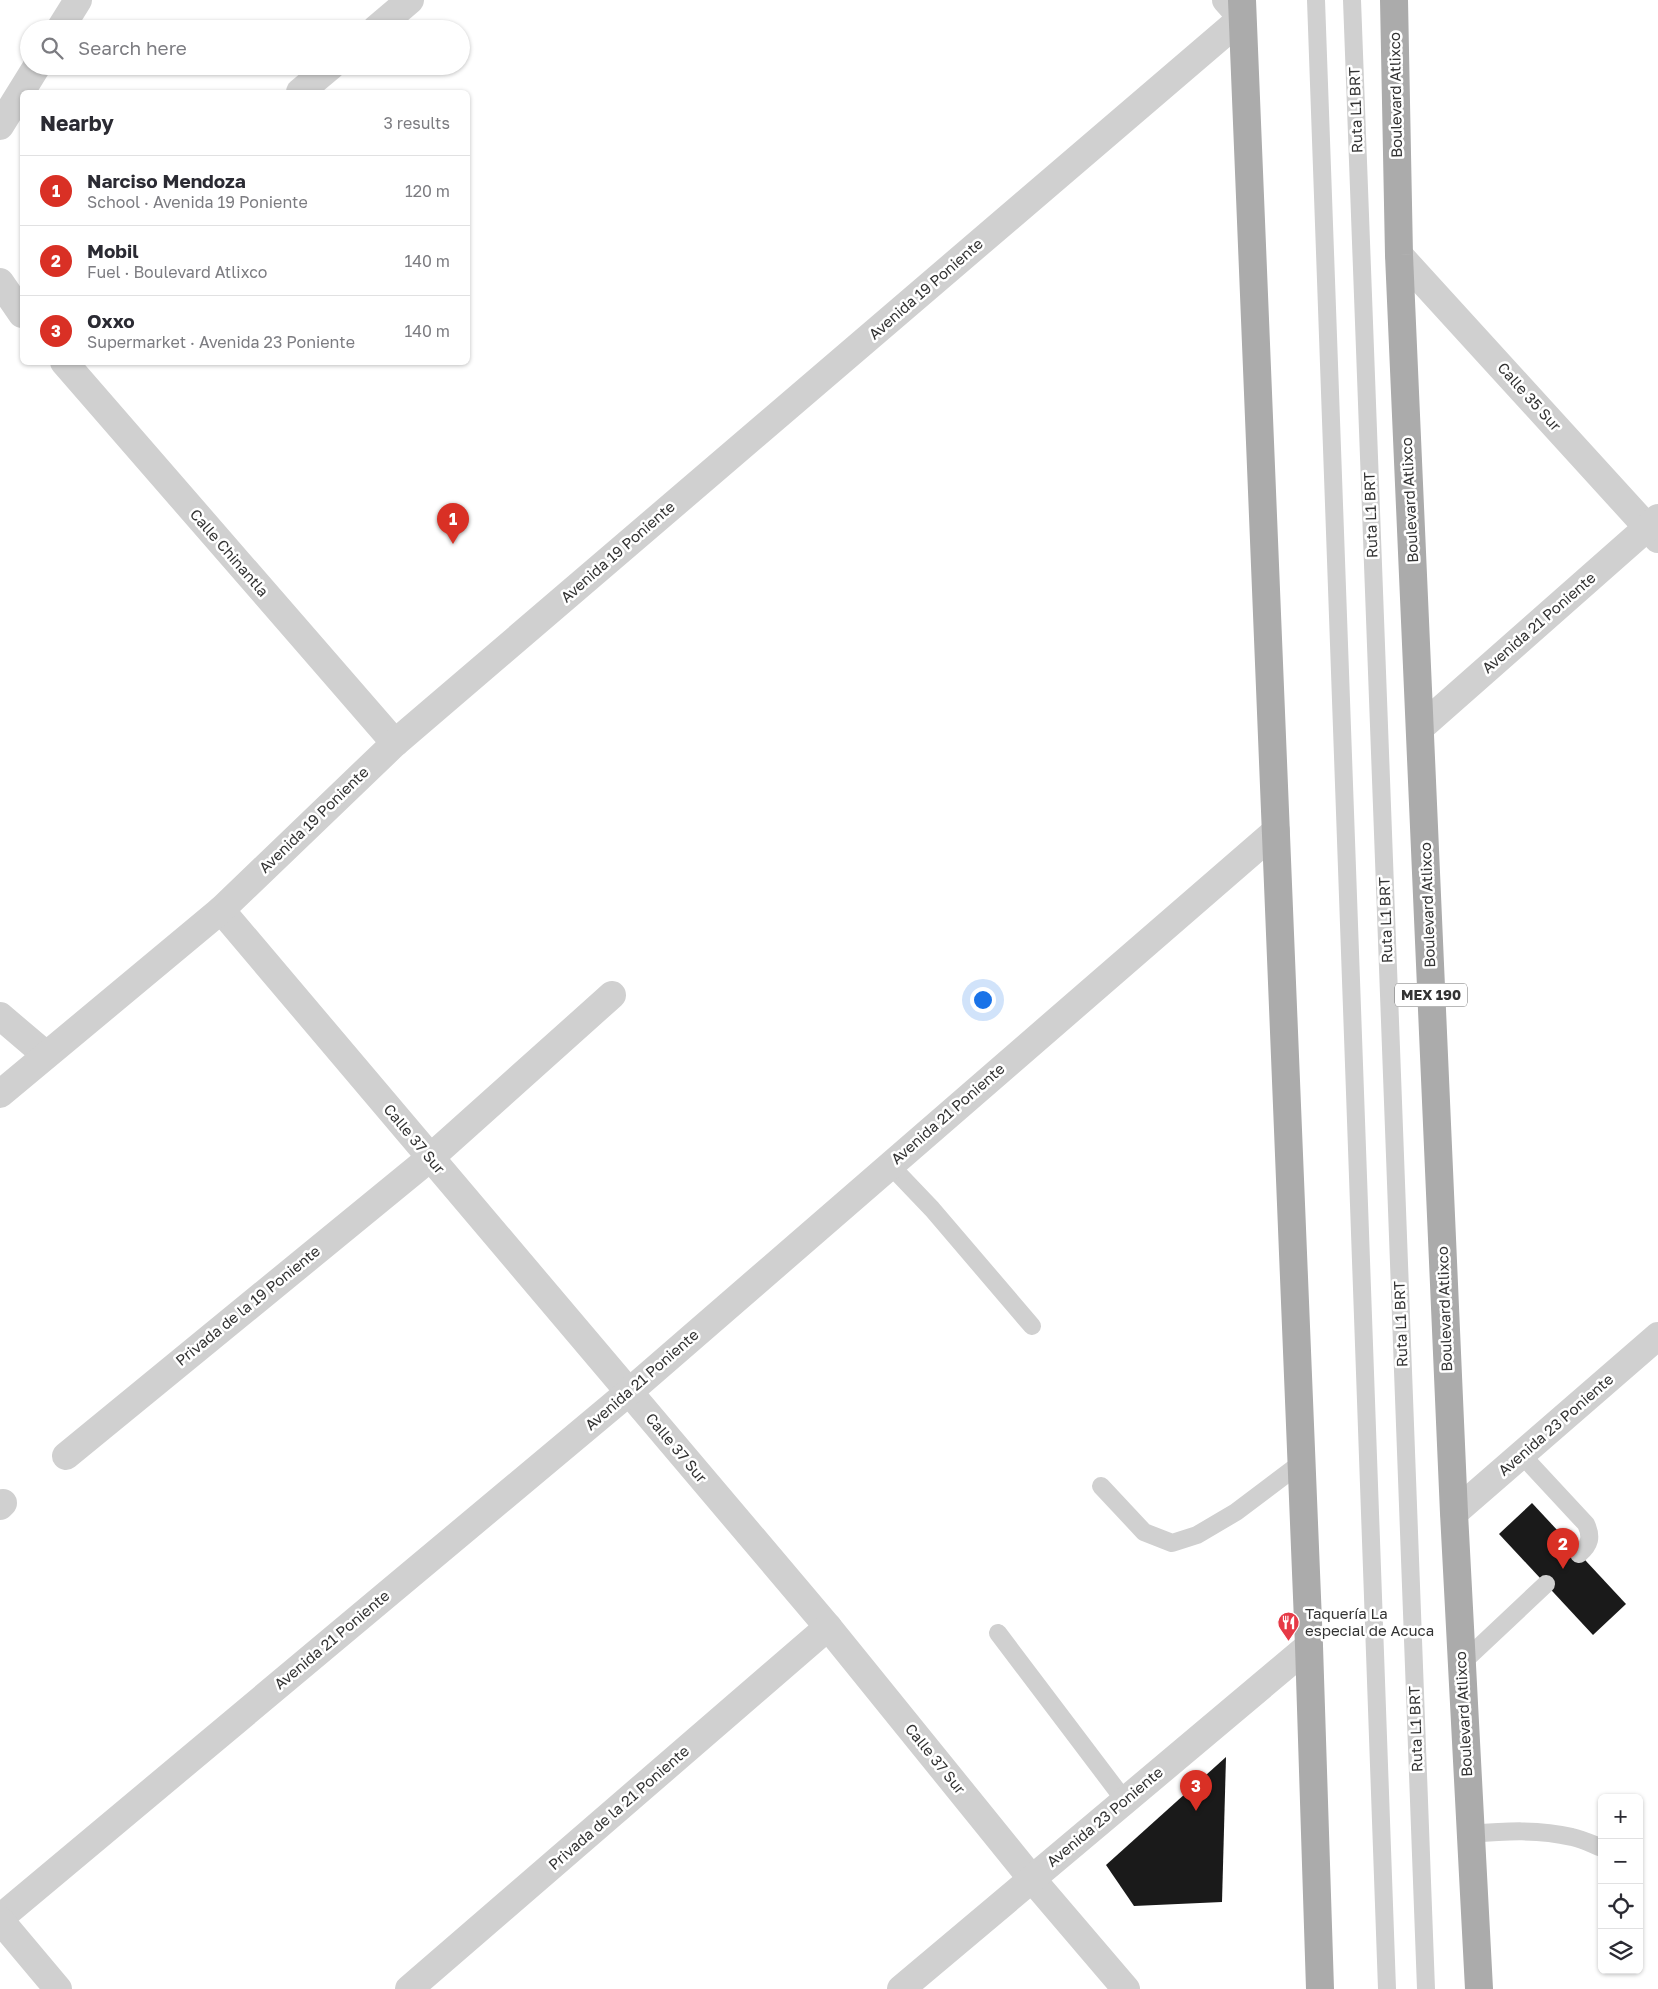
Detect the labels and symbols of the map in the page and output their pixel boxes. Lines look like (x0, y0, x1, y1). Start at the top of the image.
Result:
street label: Boulevard Atlixco (1385, 32, 1405, 158)
street label: Ruta L1 BRT (1345, 67, 1365, 153)
street label: Avenida 19 Poniente (865, 234, 986, 343)
street label: Calle 35 Sur (1494, 358, 1565, 435)
street label: Boulevard Atlixco (1397, 437, 1421, 563)
street label: Ruta L1 BRT (1360, 472, 1380, 558)
street label: Avenida 19 Poniente (557, 497, 678, 606)
pin: 1 (437, 503, 469, 544)
street label: Calle Chinantla (187, 505, 273, 600)
street label: Avenida 21 Poniente (1478, 568, 1599, 677)
street label: Avenida 19 Poniente (255, 762, 372, 876)
street label: Boulevard Atlixco (1416, 842, 1438, 968)
street label: Ruta L1 BRT (1375, 877, 1395, 963)
road number: MEX 190 (1395, 984, 1467, 1006)
your location (970, 987, 996, 1013)
street label: Avenida 21 Poniente (887, 1059, 1008, 1168)
street label: Calle 37 Sur (380, 1100, 449, 1177)
street label: Privada de la 19 Poniente (171, 1241, 324, 1369)
street label: Boulevard Atlixco (1433, 1246, 1455, 1372)
street label: Ruta L1 BRT (1390, 1281, 1410, 1367)
street label: Avenida 21 Poniente (581, 1325, 702, 1434)
street label: Avenida 23 Poniente (1494, 1369, 1617, 1479)
street label: Calle 37 Sur (642, 1409, 711, 1486)
pin: 2 (1547, 1528, 1579, 1569)
street label: Avenida 21 Poniente (270, 1586, 393, 1693)
place label: Taquería La especial de Acuca (1305, 1604, 1434, 1639)
restaurant icon: Taquería La especial de Acuca (1277, 1611, 1301, 1642)
street label: Boulevard Atlixco (1451, 1651, 1475, 1777)
street label: Ruta L1 BRT (1405, 1686, 1425, 1772)
street label: Calle 37 Sur (902, 1719, 970, 1797)
street label: Privada de la 21 Poniente (544, 1741, 693, 1873)
street label: Avenida 23 Poniente (1043, 1762, 1166, 1870)
pin: 3 (1180, 1770, 1212, 1811)

